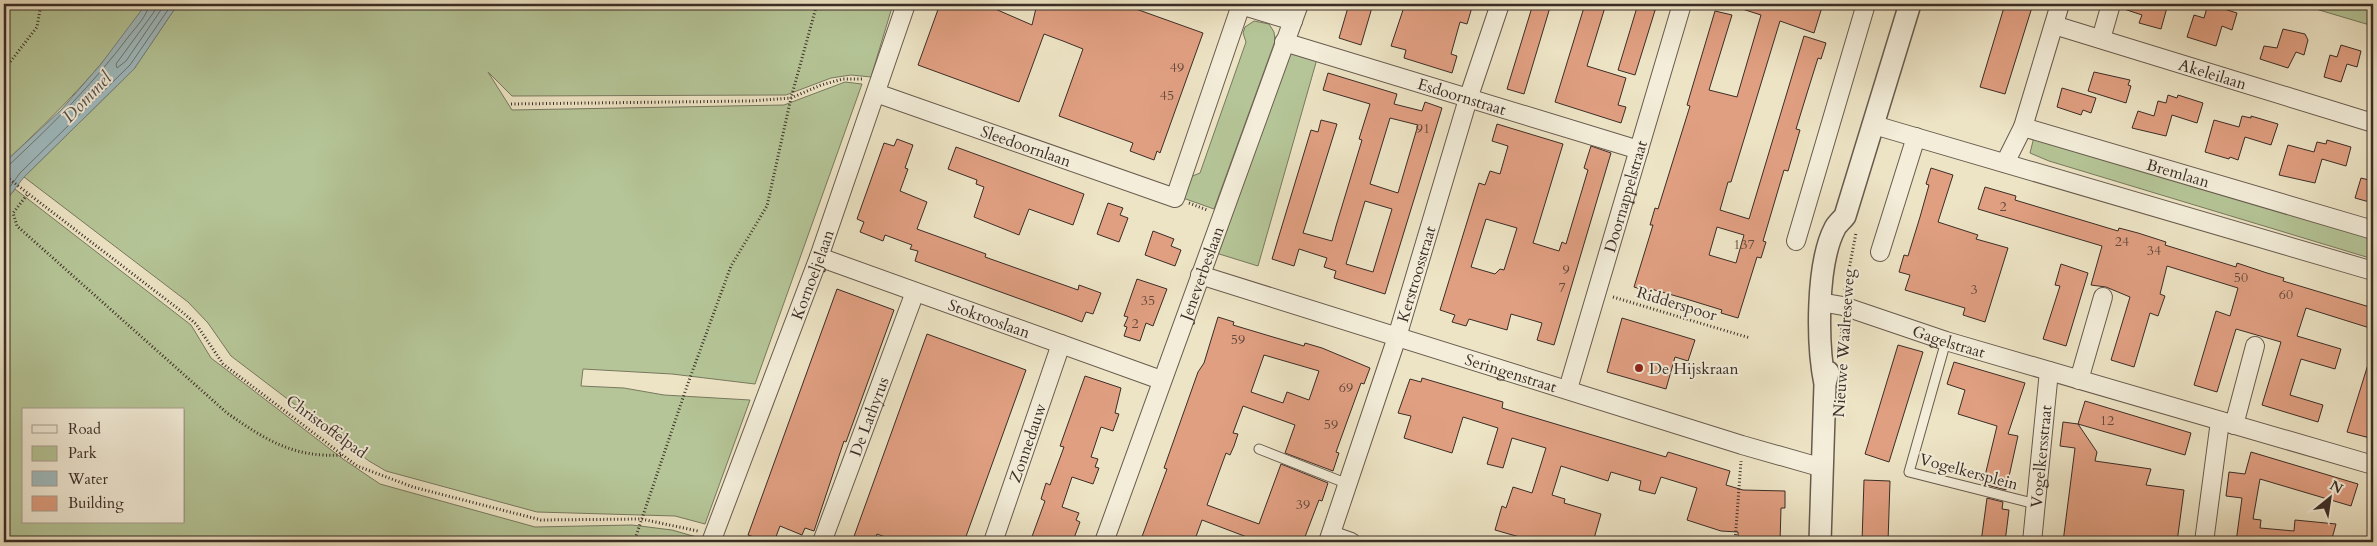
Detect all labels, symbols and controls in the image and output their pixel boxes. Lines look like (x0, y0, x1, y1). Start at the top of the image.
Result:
street label: Akeleilaan (2176, 54, 2249, 96)
house number: 49 (1170, 58, 1184, 77)
water label: Dommel (57, 66, 119, 128)
street label: Esdoornstraat (1415, 73, 1508, 121)
house number: 45 (1160, 86, 1174, 105)
house number: 91 (1416, 119, 1430, 138)
street label: Sleedoornlaan (978, 121, 1074, 173)
street label: Doornappelstraat (1599, 138, 1653, 255)
street label: Bremlaan (2144, 154, 2212, 193)
house number: 2 (1999, 197, 2007, 216)
street label: Jeneverbeslaan (1175, 223, 1230, 325)
street label: Kerstroosstraat (1392, 224, 1441, 325)
street label: Kornoeljelaan (786, 227, 840, 323)
house number: 24 (2115, 232, 2129, 251)
house number: 137 (1733, 235, 1755, 254)
house number: 34 (2147, 241, 2161, 260)
house number: 9 (1562, 260, 1570, 279)
street label: Nieuwe Waalreseweg (1828, 268, 1860, 418)
house number: 50 (2234, 268, 2248, 287)
house number: 7 (1558, 278, 1566, 297)
house number: 3 (1970, 280, 1978, 299)
street label: Ridderspoor (1634, 281, 1720, 327)
house number: 60 (2279, 285, 2293, 304)
house number: 35 (1141, 291, 1155, 310)
street label: Stokrooslaan (945, 294, 1033, 344)
house number: 2 (1131, 314, 1139, 333)
street label: Gagelstraat (1909, 320, 1988, 364)
house number: 59 (1231, 330, 1245, 349)
street label: Seringenstraat (1462, 349, 1559, 398)
place label: De Hijskraan (1649, 358, 1739, 380)
marker: De Hijskraan (1633, 362, 1645, 374)
street label: De Lathyrus (845, 374, 895, 460)
house number: 69 (1339, 378, 1353, 397)
street label: Christoffelpad (281, 390, 372, 464)
street label: Zonnedauw (1004, 400, 1052, 486)
street label: Vogelkersstraat (2025, 404, 2058, 509)
legend (22, 408, 185, 524)
house number: 12 (2100, 411, 2114, 430)
house number: 59 (1324, 415, 1338, 434)
text: Road (68, 419, 101, 439)
text: Park (68, 443, 97, 463)
street label: Vogelkersplein (1917, 448, 2020, 496)
text: Water (67, 469, 109, 489)
north arrow (2304, 474, 2354, 524)
text: N (2326, 476, 2346, 498)
text: Building (68, 493, 124, 513)
house number: 39 (1296, 495, 1310, 514)

